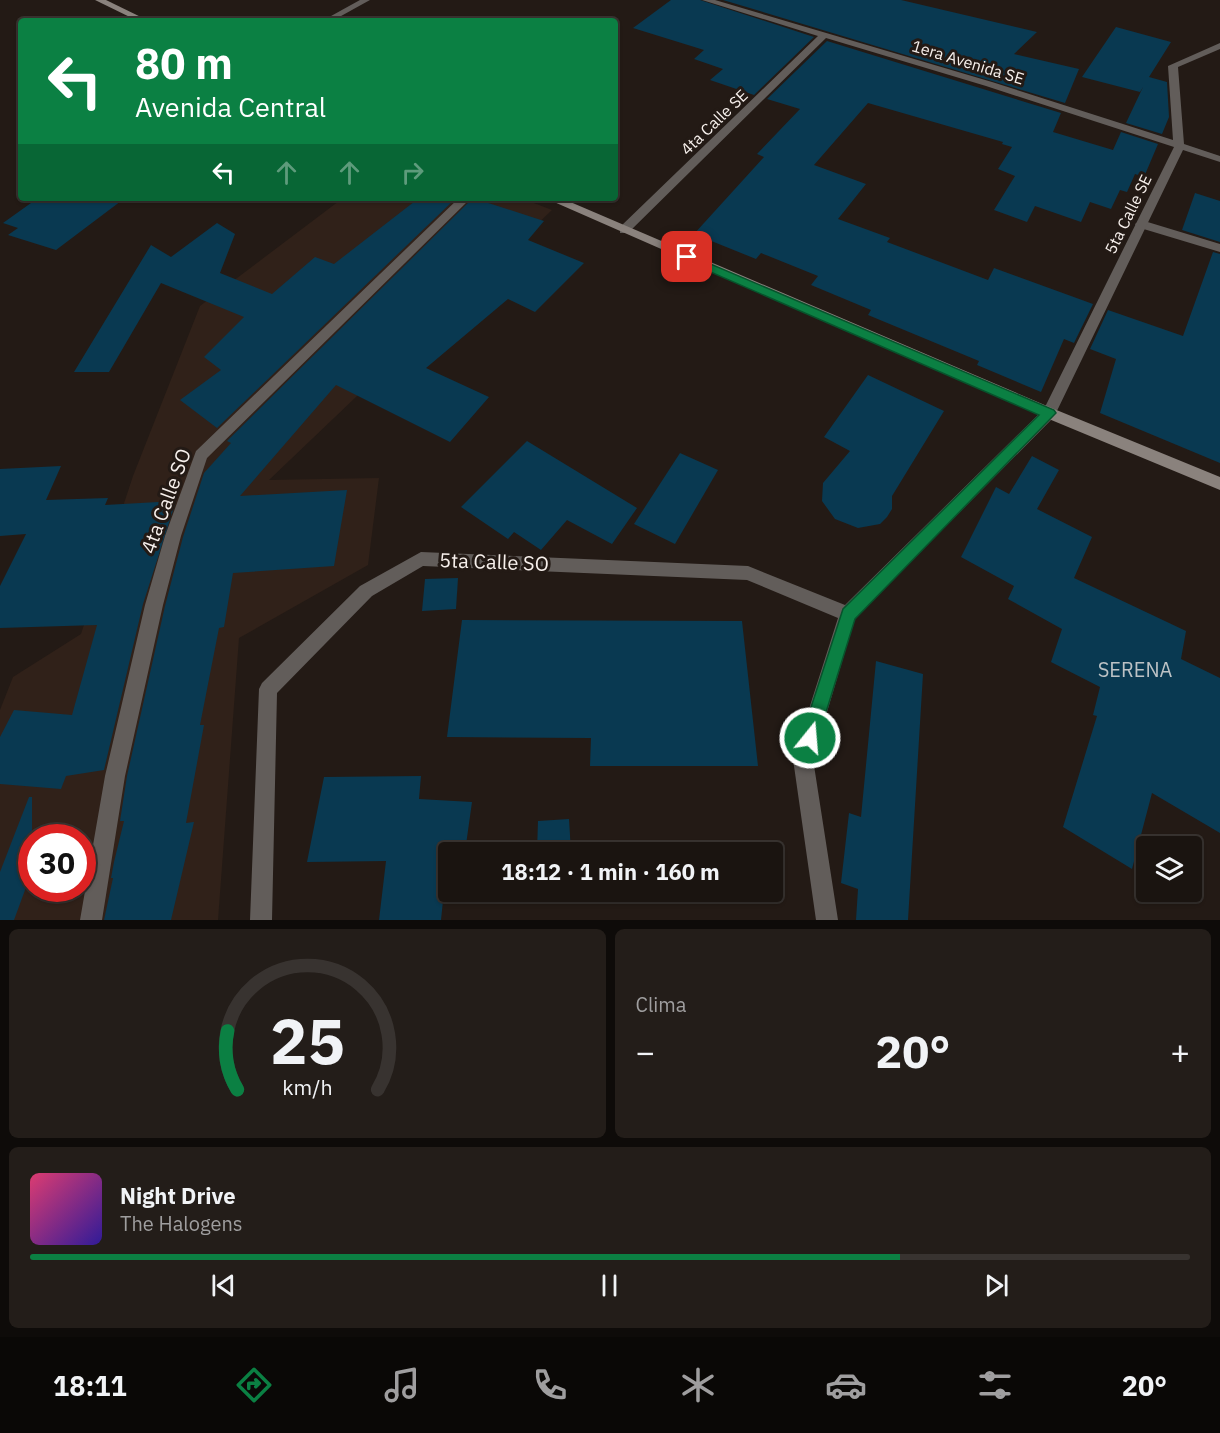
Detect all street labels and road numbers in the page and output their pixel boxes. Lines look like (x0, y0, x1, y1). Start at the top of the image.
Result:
street label: 1era Avenida SE (909, 35, 1027, 89)
street label: 4ta Calle SE (676, 85, 752, 159)
street label: 5ta Calle SE (1100, 171, 1156, 257)
street label: 4ta Calle SO (134, 445, 197, 557)
street label: 5ta Calle SO (439, 546, 549, 577)

